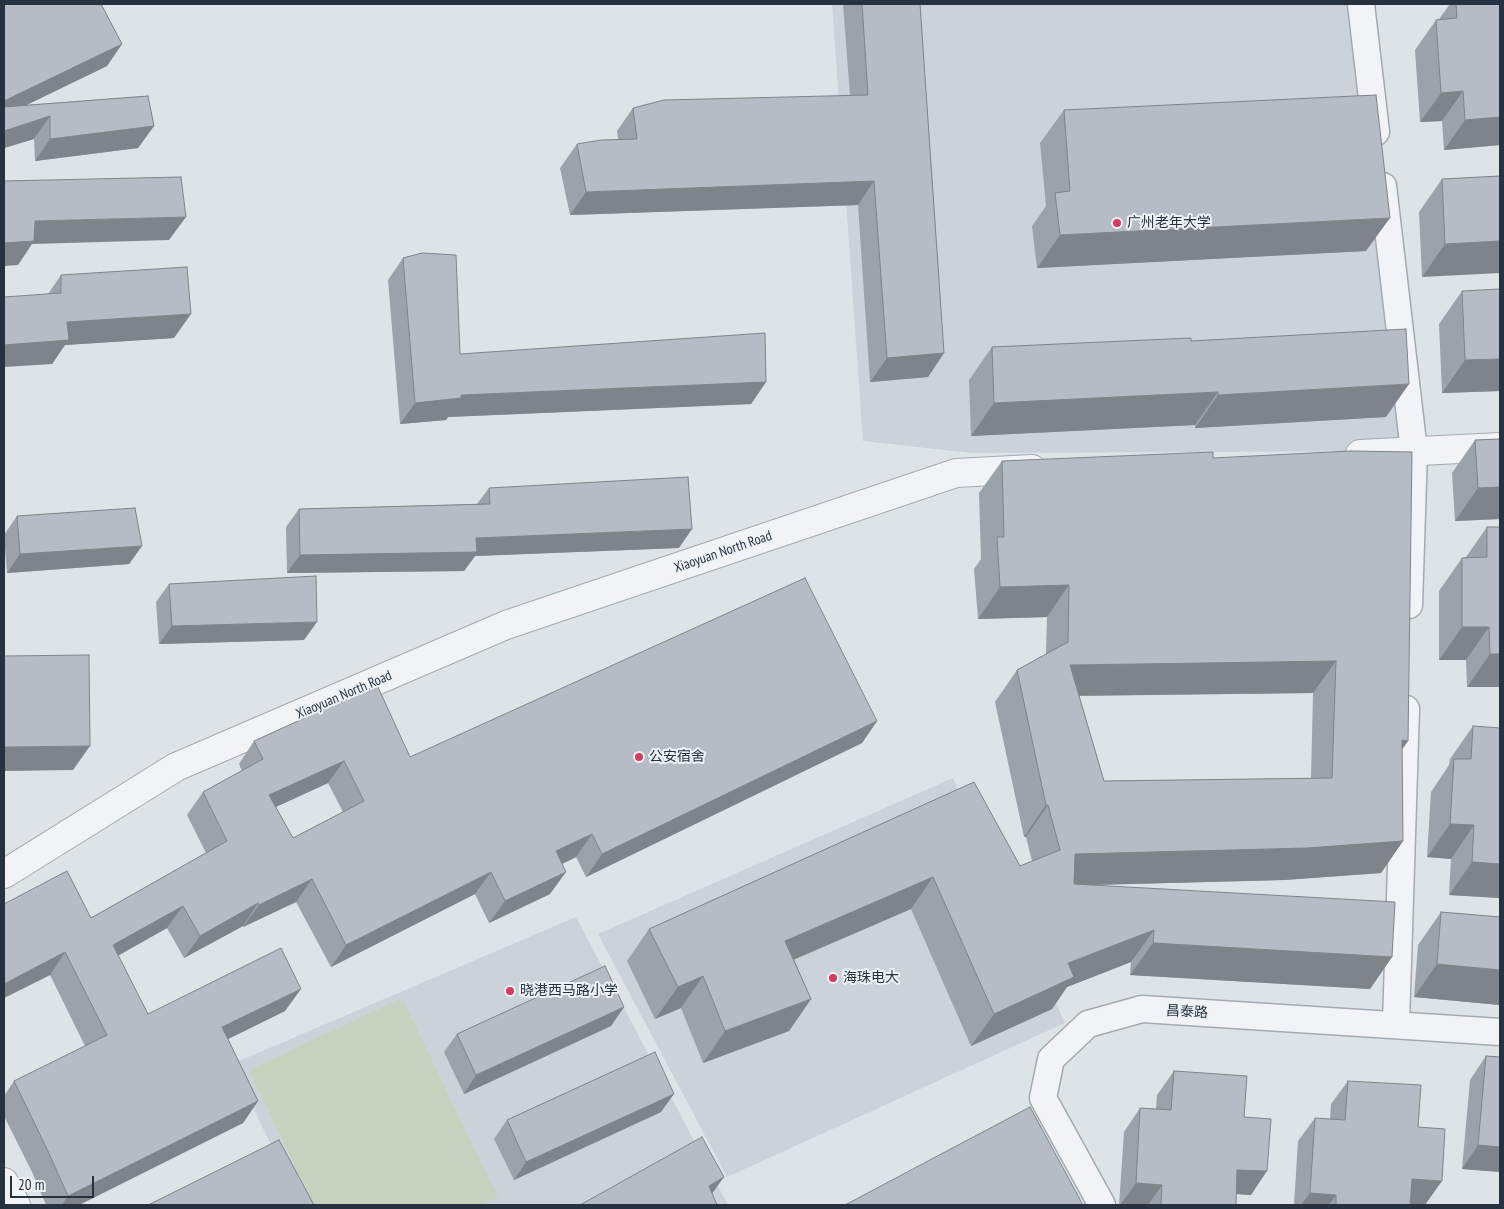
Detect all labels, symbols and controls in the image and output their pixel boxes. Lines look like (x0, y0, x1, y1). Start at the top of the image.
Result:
place label: 广州老年大学 (1127, 215, 1211, 231)
marker: 广州老年大学 (1111, 217, 1123, 229)
street label: Xiaoyuan North Road (672, 527, 774, 577)
street label: Xiaoyuan North Road (294, 667, 394, 723)
place label: 公安宿舍 (649, 749, 705, 765)
marker: 公安宿舍 (633, 751, 645, 763)
place label: 海珠电大 (843, 970, 899, 986)
marker: 海珠电大 (827, 972, 839, 984)
place label: 晓港西马路小学 (520, 983, 618, 999)
marker: 晓港西马路小学 (504, 985, 516, 997)
street label: 昌泰路 (1166, 1003, 1208, 1021)
scale bar (12, 1166, 96, 1198)
text: 20 m (18, 1175, 44, 1194)

